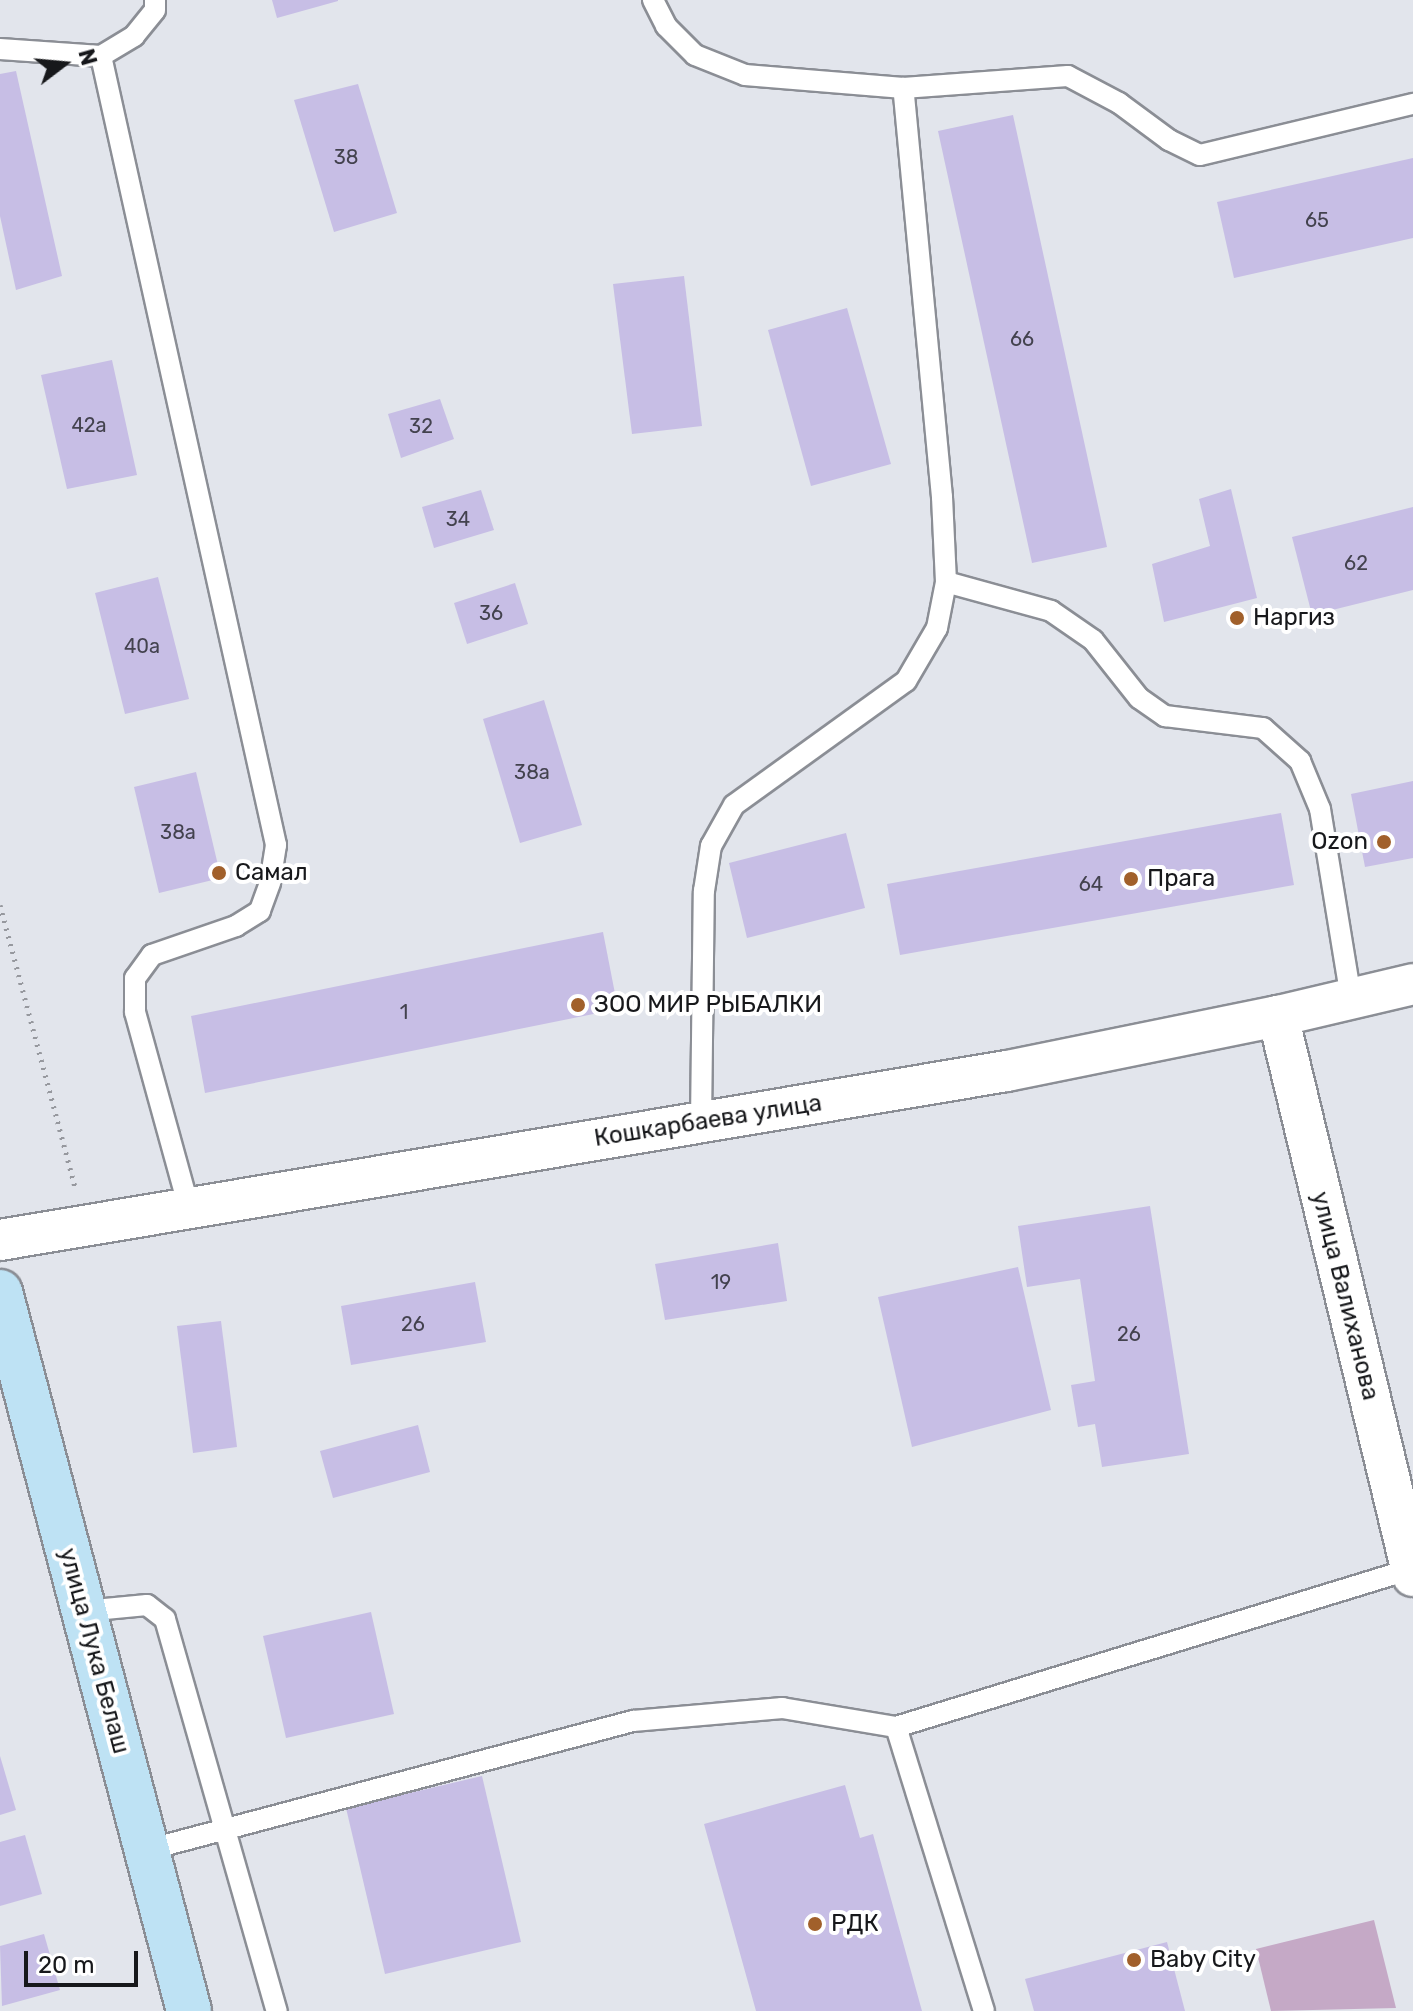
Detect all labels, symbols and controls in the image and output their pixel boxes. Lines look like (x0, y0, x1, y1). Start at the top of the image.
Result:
north arrow (24, 24, 104, 104)
text: N (72, 46, 103, 69)
house number: 38 (334, 145, 358, 169)
house number: 65 (1305, 208, 1329, 232)
house number: 66 (1010, 327, 1034, 351)
house number: 42а (71, 413, 107, 437)
house number: 32 (409, 414, 433, 438)
house number: 34 (446, 507, 470, 531)
house number: 62 (1344, 551, 1368, 575)
house number: 36 (479, 601, 503, 625)
place label: Наргиз (1253, 604, 1335, 632)
marker: Наргиз (1228, 609, 1246, 627)
house number: 40а (124, 634, 160, 658)
house number: 38а (514, 760, 550, 784)
house number: 38а (160, 820, 196, 844)
place label: Ozon (1311, 828, 1368, 856)
marker: Ozon (1375, 833, 1393, 851)
place label: Самал (235, 859, 308, 887)
marker: Самал (210, 864, 228, 882)
place label: Прага (1147, 865, 1215, 893)
marker: Прага (1122, 870, 1140, 888)
house number: 64 (1079, 872, 1103, 896)
place label: ЗОО МИР РЫБАЛКИ (594, 991, 822, 1019)
marker: ЗОО МИР РЫБАЛКИ (569, 996, 587, 1014)
house number: 1 (400, 1000, 408, 1024)
street label: Кошкарбаева улица (592, 1089, 824, 1153)
street label: улица Валиханова (1305, 1189, 1385, 1403)
house number: 19 (711, 1270, 731, 1294)
house number: 26 (401, 1312, 425, 1336)
house number: 26 (1117, 1322, 1141, 1346)
street label: улица Лука Белаш (53, 1545, 135, 1757)
place label: РДК (831, 1910, 879, 1938)
marker: РДК (806, 1915, 824, 1933)
scale bar (28, 1935, 142, 1985)
place label: Baby City (1150, 1946, 1257, 1974)
text: 20 m (38, 1951, 95, 1979)
marker: Baby City (1125, 1951, 1143, 1969)

